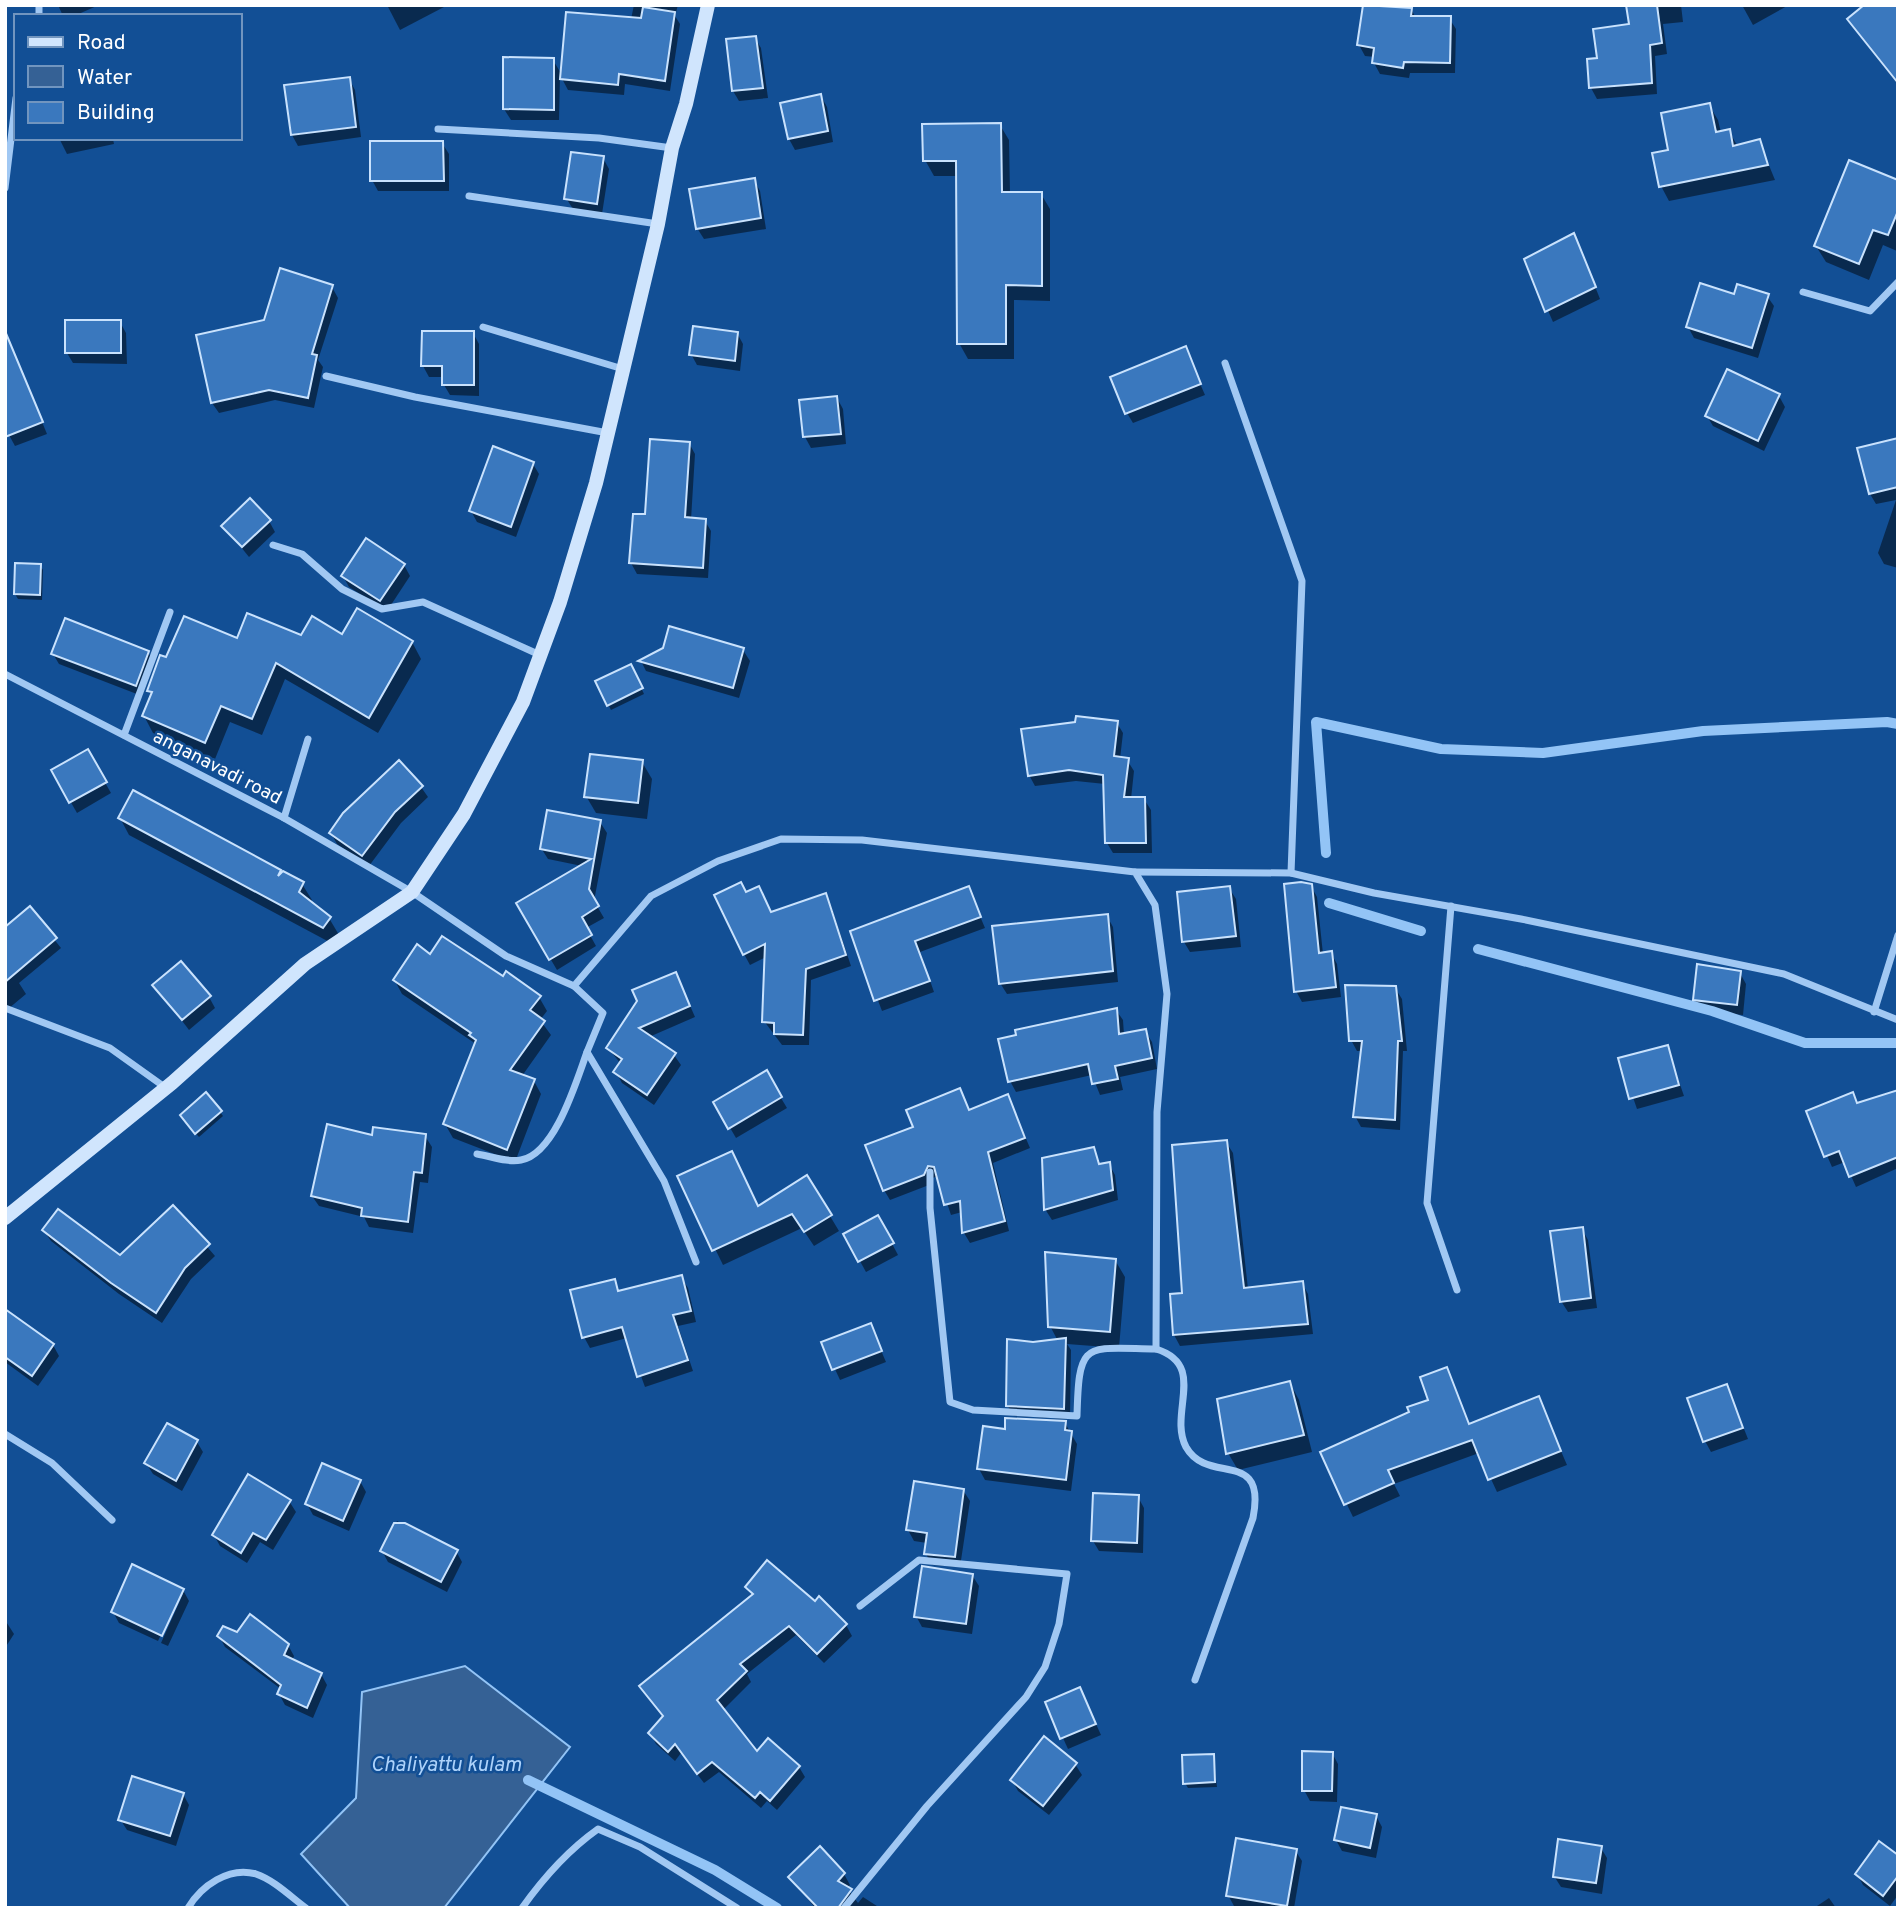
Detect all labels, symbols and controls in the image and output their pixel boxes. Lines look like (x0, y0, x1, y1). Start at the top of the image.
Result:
legend (14, 14, 242, 140)
text: Road (77, 30, 126, 57)
text: Water (77, 65, 132, 92)
text: Building (77, 100, 155, 127)
street label: anganavadi road (149, 725, 286, 811)
water label: Chaliyattu kulam (370, 1752, 522, 1779)

